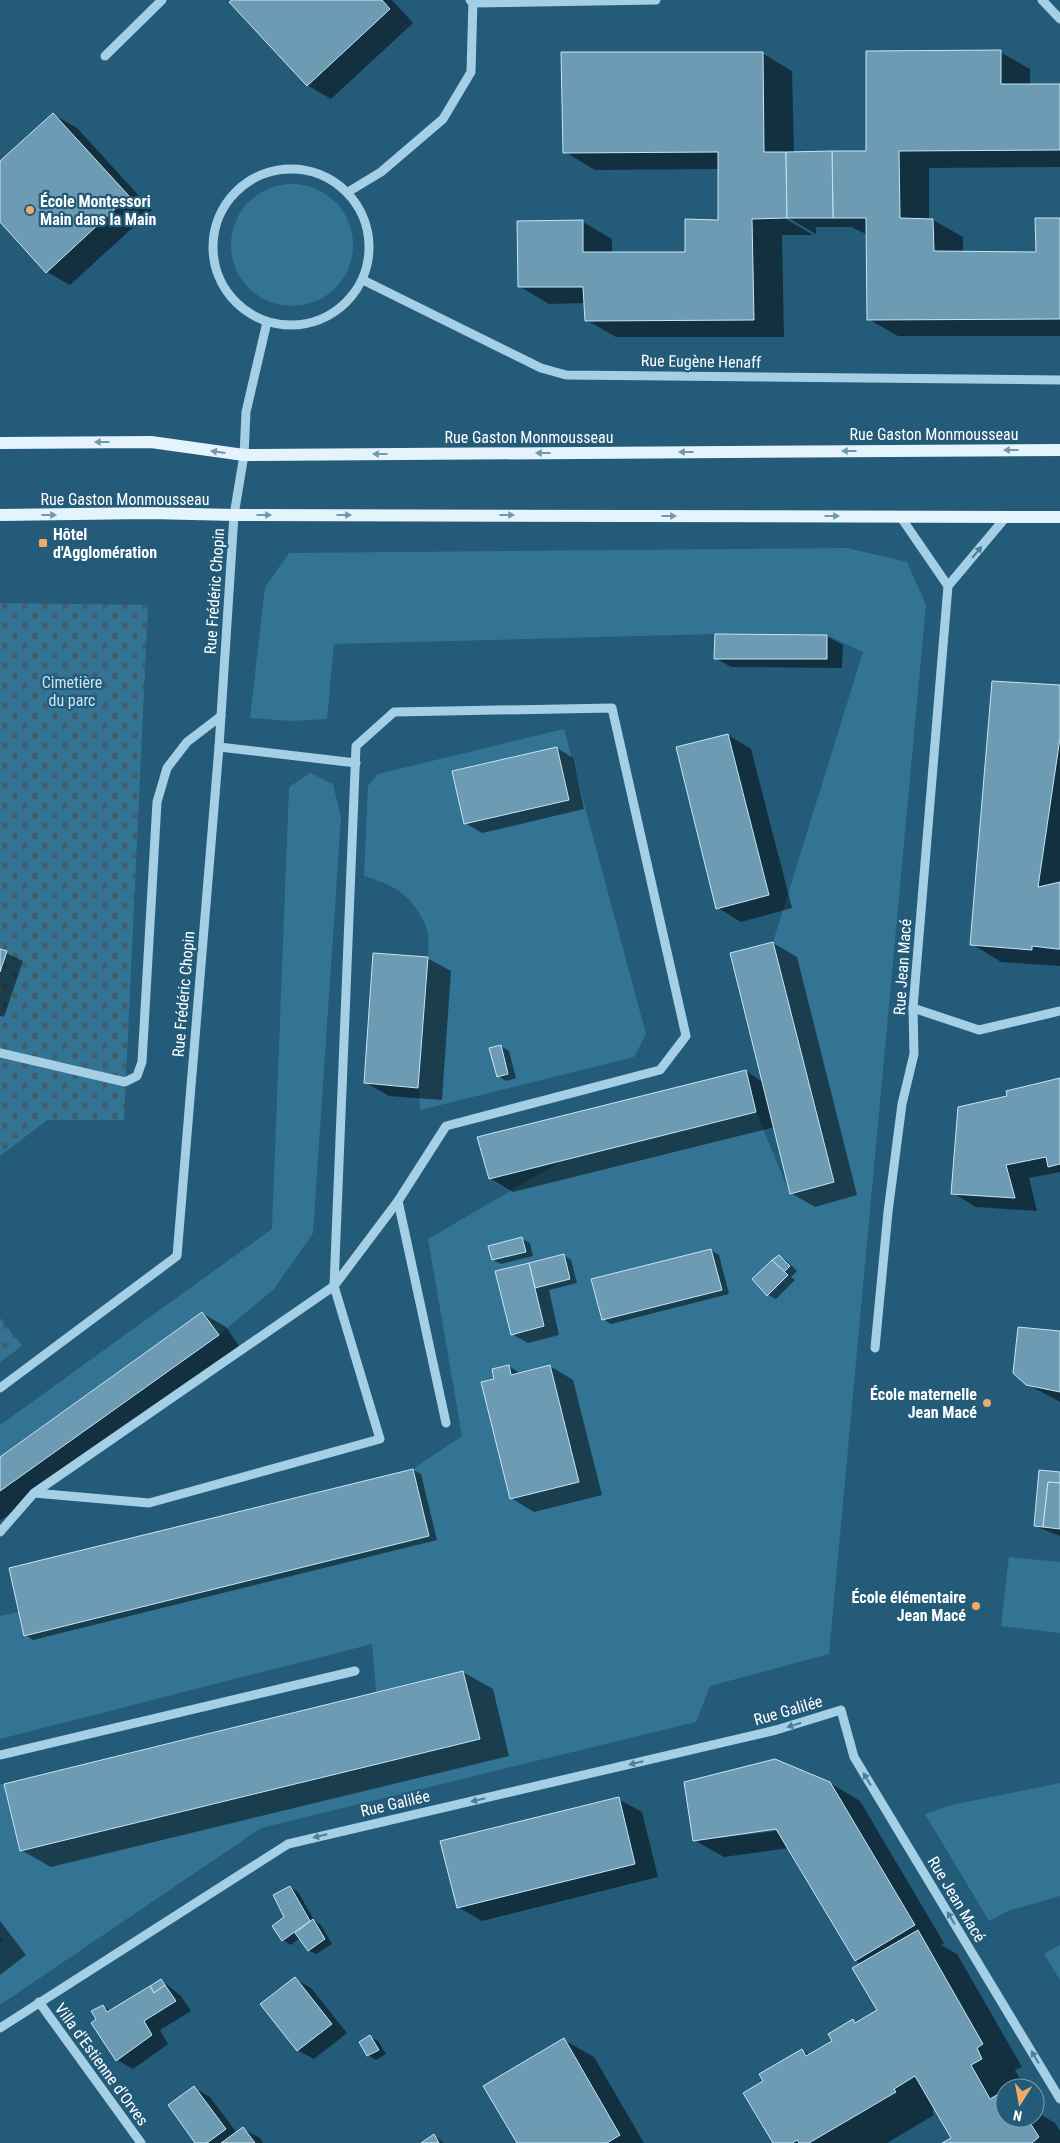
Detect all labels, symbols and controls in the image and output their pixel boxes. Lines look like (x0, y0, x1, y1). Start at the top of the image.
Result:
place label: École Montessori Main dans la Main (40, 192, 157, 229)
marker: École Montessori Main dans la Main (24, 204, 36, 216)
street label: Rue Eugène Henaff (641, 351, 761, 372)
street label: Rue Gaston Monmousseau (849, 425, 1019, 444)
street label: Rue Gaston Monmousseau (444, 428, 614, 447)
one-way arrow (94, 438, 110, 446)
one-way arrow (1003, 446, 1019, 454)
one-way arrow (210, 447, 226, 455)
one-way arrow (841, 447, 857, 455)
one-way arrow (678, 448, 694, 456)
one-way arrow (535, 449, 551, 457)
one-way arrow (372, 450, 388, 458)
street label: Rue Gaston Monmousseau (40, 490, 210, 509)
one-way arrow (41, 511, 57, 519)
one-way arrow (256, 511, 272, 519)
one-way arrow (337, 511, 353, 519)
one-way arrow (499, 511, 515, 519)
one-way arrow (662, 512, 678, 520)
one-way arrow (824, 512, 840, 520)
place label: Hôtel d'Agglomération (53, 525, 157, 562)
street label: Rue Frédéric Chopin (201, 527, 228, 655)
marker: Hôtel d'Agglomération (37, 537, 49, 549)
one-way arrow (971, 546, 983, 558)
park label: Cimetière du parc (42, 673, 102, 710)
street label: Rue Jean Macé (890, 918, 915, 1016)
street label: Rue Frédéric Chopin (169, 930, 198, 1058)
place label: École maternelle Jean Macé (870, 1385, 977, 1422)
marker: École maternelle Jean Macé (981, 1397, 993, 1409)
place label: École élémentaire Jean Macé (852, 1588, 966, 1625)
marker: École élémentaire Jean Macé (970, 1600, 982, 1612)
street label: Rue Galilée (752, 1692, 825, 1729)
one-way arrow (786, 1721, 801, 1729)
one-way arrow (629, 1759, 644, 1767)
one-way arrow (862, 1772, 871, 1785)
street label: Rue Galilée (359, 1786, 432, 1821)
one-way arrow (470, 1796, 485, 1804)
one-way arrow (312, 1832, 327, 1840)
street label: Rue Jean Macé (924, 1853, 990, 1945)
one-way arrow (946, 1912, 955, 1925)
street label: Villa d'Estienne d'Orves (51, 1999, 152, 2129)
one-way arrow (1030, 2051, 1039, 2064)
north arrow (995, 2078, 1045, 2128)
text: N (1012, 2107, 1023, 2124)

